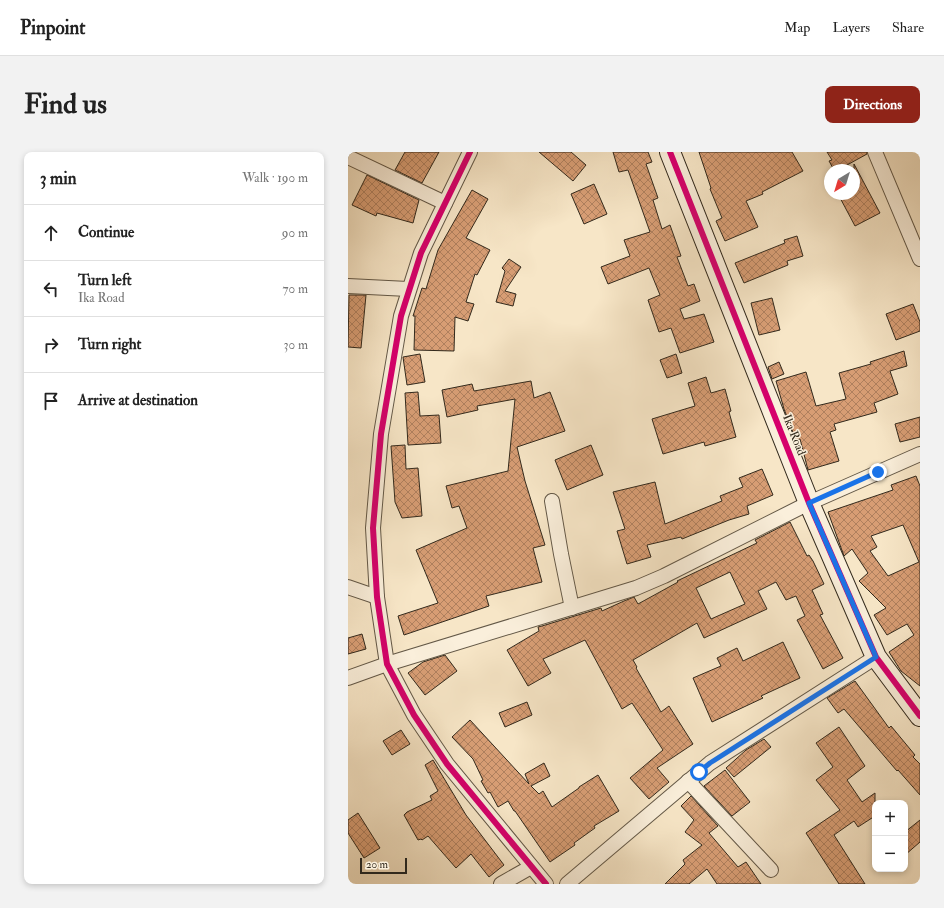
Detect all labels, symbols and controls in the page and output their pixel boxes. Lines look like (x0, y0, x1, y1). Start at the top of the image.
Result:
text: Pinpoint (20, 16, 85, 40)
text: Map (784, 19, 810, 36)
text: Layers (832, 19, 870, 36)
text: Share (892, 19, 924, 36)
button: Directions (825, 86, 920, 123)
text: Find us (24, 87, 107, 122)
north arrow (824, 164, 860, 200)
text: 3 min (40, 168, 77, 189)
text: Walk · 190 m (242, 170, 308, 186)
icon: ahead (40, 222, 62, 244)
text: Continue (78, 223, 134, 242)
text: 90 m (282, 225, 308, 241)
text: Turn left (78, 271, 132, 290)
icon: left (40, 278, 62, 300)
text: 70 m (283, 281, 308, 297)
text: Ika Road (78, 290, 125, 306)
icon: right (40, 334, 62, 356)
text: Turn right (78, 335, 141, 354)
text: 30 m (284, 337, 308, 353)
icon: arrive (40, 390, 62, 412)
text: Arrive at destination (78, 391, 198, 410)
street label: Ika Road (779, 412, 809, 458)
route end (869, 463, 887, 481)
route start (690, 763, 708, 781)
map controls (872, 800, 908, 872)
button: + (872, 800, 908, 836)
button: − (872, 836, 908, 872)
scale bar (360, 856, 407, 875)
text: 20 m (366, 858, 388, 871)

